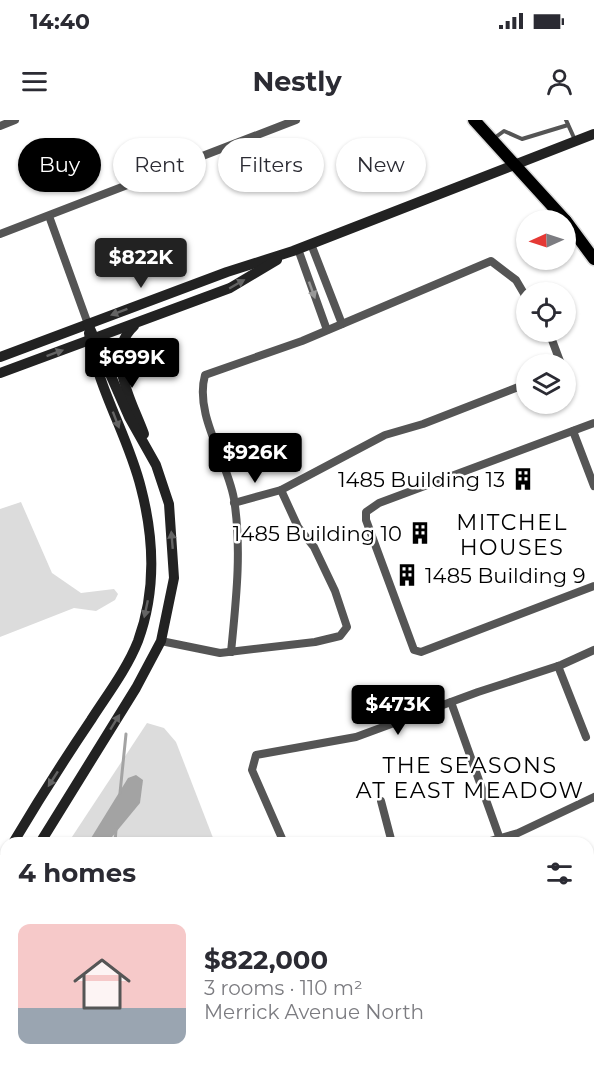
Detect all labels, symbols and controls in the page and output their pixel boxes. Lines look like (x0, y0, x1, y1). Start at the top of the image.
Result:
text: 14:40 (30, 8, 90, 35)
icon: menu (18, 65, 51, 98)
text: Nestly (252, 65, 342, 98)
icon: person (543, 65, 576, 98)
chip: Buy (18, 138, 101, 192)
chip: Rent (113, 138, 206, 192)
chip: Filters (218, 138, 324, 192)
chip: New (336, 138, 426, 192)
north arrow (516, 210, 576, 270)
map controls (516, 210, 576, 414)
pin: $822K (99, 238, 183, 289)
text: $822K (109, 245, 173, 269)
one-way arrow (229, 279, 246, 289)
one-way arrow (308, 281, 318, 299)
button: locate (516, 282, 576, 342)
one-way arrow (110, 308, 128, 318)
pin: $699K (90, 338, 174, 389)
text: $699K (99, 345, 165, 369)
one-way arrow (46, 348, 64, 357)
button: layers (516, 354, 576, 414)
one-way arrow (112, 411, 122, 429)
pin: $926K (213, 433, 297, 484)
text: $926K (223, 440, 287, 464)
building icon: 1485 Building 13 (510, 466, 536, 492)
place label: 1485 Building 13 (338, 467, 505, 492)
district label: MITCHEL HOUSES (456, 509, 568, 561)
building icon: 1485 Building 10 (407, 520, 433, 546)
place label: 1485 Building 10 (233, 521, 402, 546)
one-way arrow (168, 531, 177, 550)
building icon: 1485 Building 9 (394, 562, 420, 588)
place label: 1485 Building 9 (425, 563, 585, 588)
one-way arrow (141, 600, 150, 619)
pin: $473K (356, 685, 440, 736)
text: $473K (366, 692, 430, 716)
one-way arrow (109, 713, 120, 730)
district label: THE SEASONS AT EAST MEADOW (356, 752, 584, 804)
one-way arrow (47, 770, 59, 786)
text: 4 homes (18, 857, 136, 889)
icon: filters (543, 857, 576, 890)
text: $822,000 (204, 944, 328, 976)
icon: home (66, 948, 138, 1020)
text: 3 rooms · 110 m² (204, 976, 363, 1000)
text: Merrick Avenue North (204, 1000, 424, 1024)

